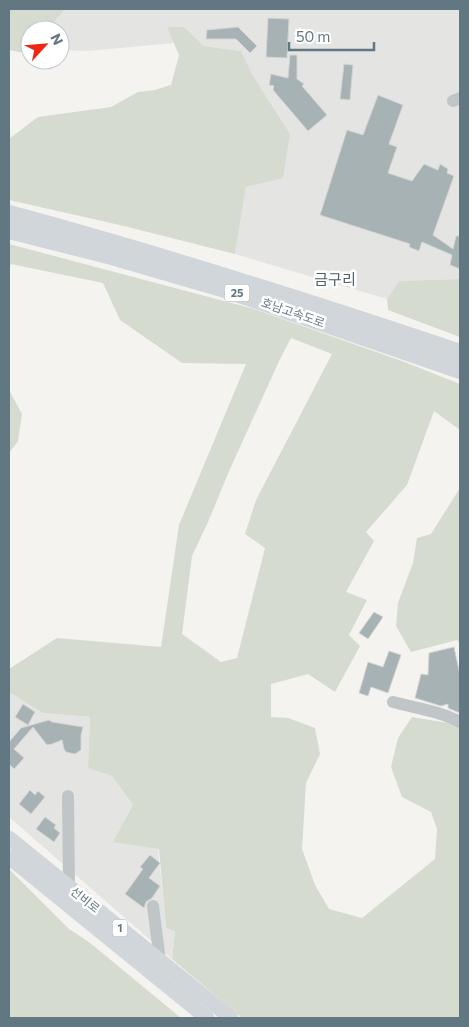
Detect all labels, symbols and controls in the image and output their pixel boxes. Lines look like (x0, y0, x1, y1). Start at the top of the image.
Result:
north arrow (20, 20, 70, 70)
scale bar (289, 20, 374, 52)
text: 50 m (296, 27, 330, 45)
text: N (47, 31, 67, 48)
district label: 금구리 (314, 270, 356, 288)
road number: 25 (224, 284, 250, 302)
street label: 호남고속도로 (260, 295, 327, 329)
street label: 선비로 (68, 883, 103, 915)
road number: 1 (112, 920, 128, 936)

